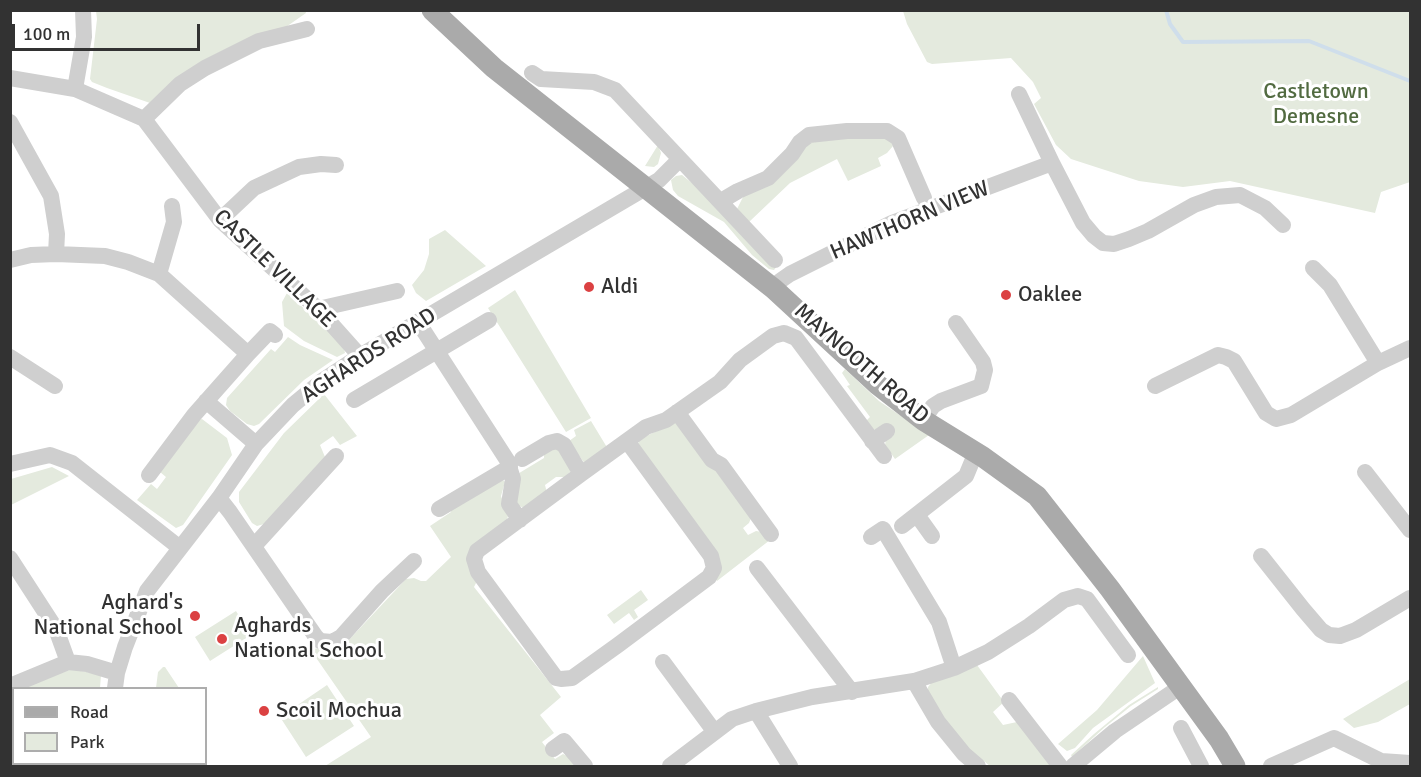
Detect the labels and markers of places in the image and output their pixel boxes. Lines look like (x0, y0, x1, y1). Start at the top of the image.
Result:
place label: Aldi (601, 274, 638, 300)
marker: Aldi (582, 280, 596, 294)
place label: Oaklee (1018, 282, 1082, 308)
marker: Oaklee (999, 288, 1013, 302)
place label: Aghard's National School (33, 590, 183, 642)
marker: Aghard's National School (188, 609, 202, 623)
place label: Aghards National School (234, 613, 384, 664)
marker: Aghards National School (215, 632, 229, 646)
place label: Scoil Mochua (276, 698, 402, 724)
marker: Scoil Mochua (257, 704, 271, 718)

